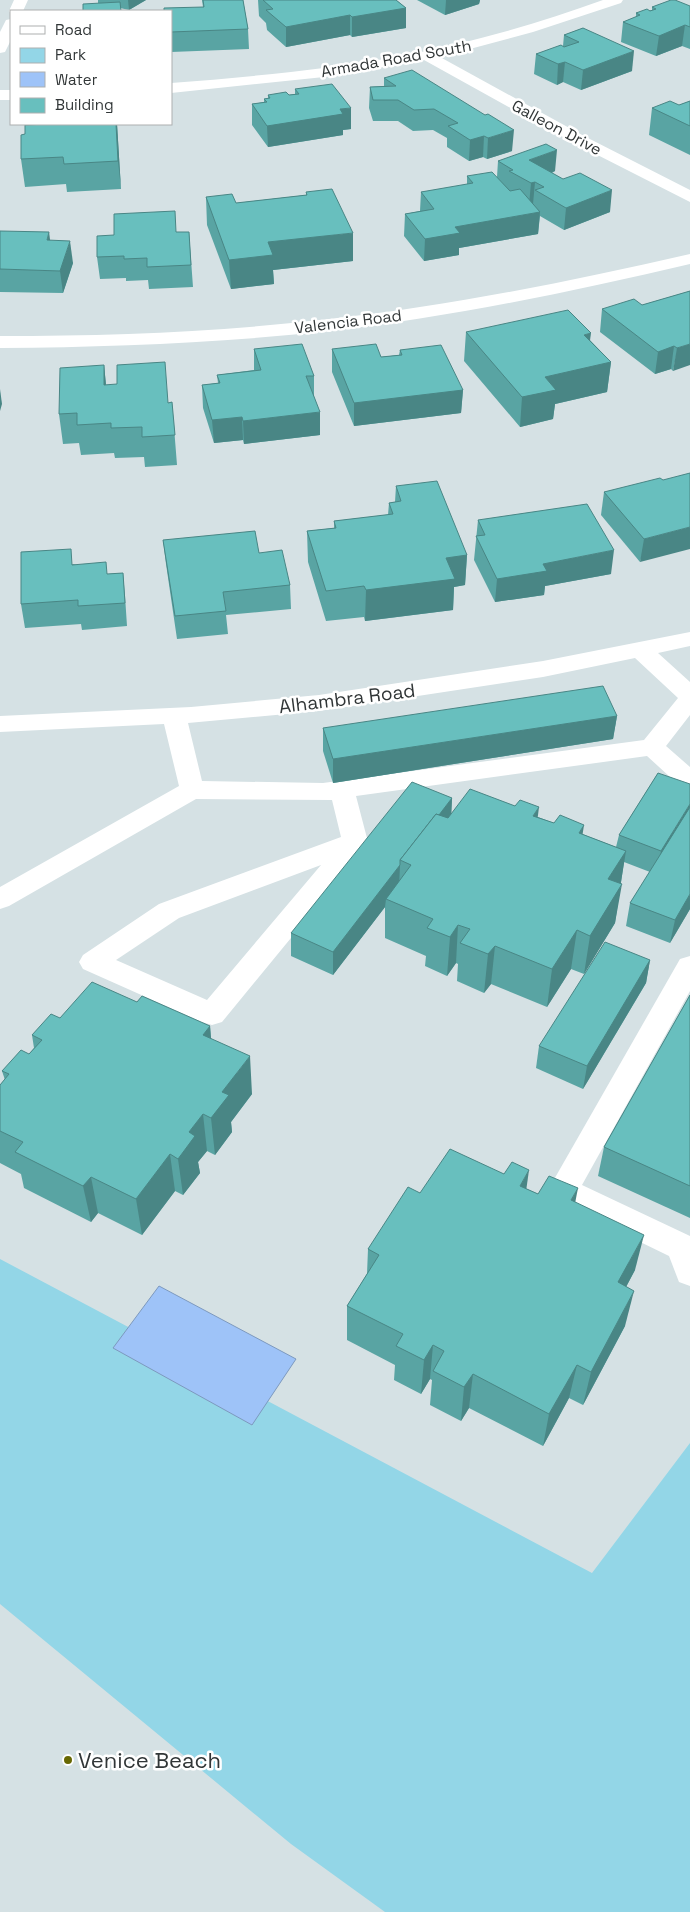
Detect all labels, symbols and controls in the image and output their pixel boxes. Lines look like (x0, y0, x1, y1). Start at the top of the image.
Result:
legend (10, 10, 172, 125)
text: Road (55, 20, 92, 39)
street label: Armada Road South (319, 35, 473, 82)
text: Park (55, 45, 86, 64)
text: Water (55, 70, 98, 89)
text: Building (55, 95, 114, 114)
street label: Galleon Drive (508, 95, 605, 160)
street label: Valencia Road (293, 305, 403, 338)
street label: Alhambra Road (278, 678, 417, 719)
place label: Venice Beach (78, 1746, 221, 1774)
marker: Venice Beach (62, 1754, 74, 1766)

